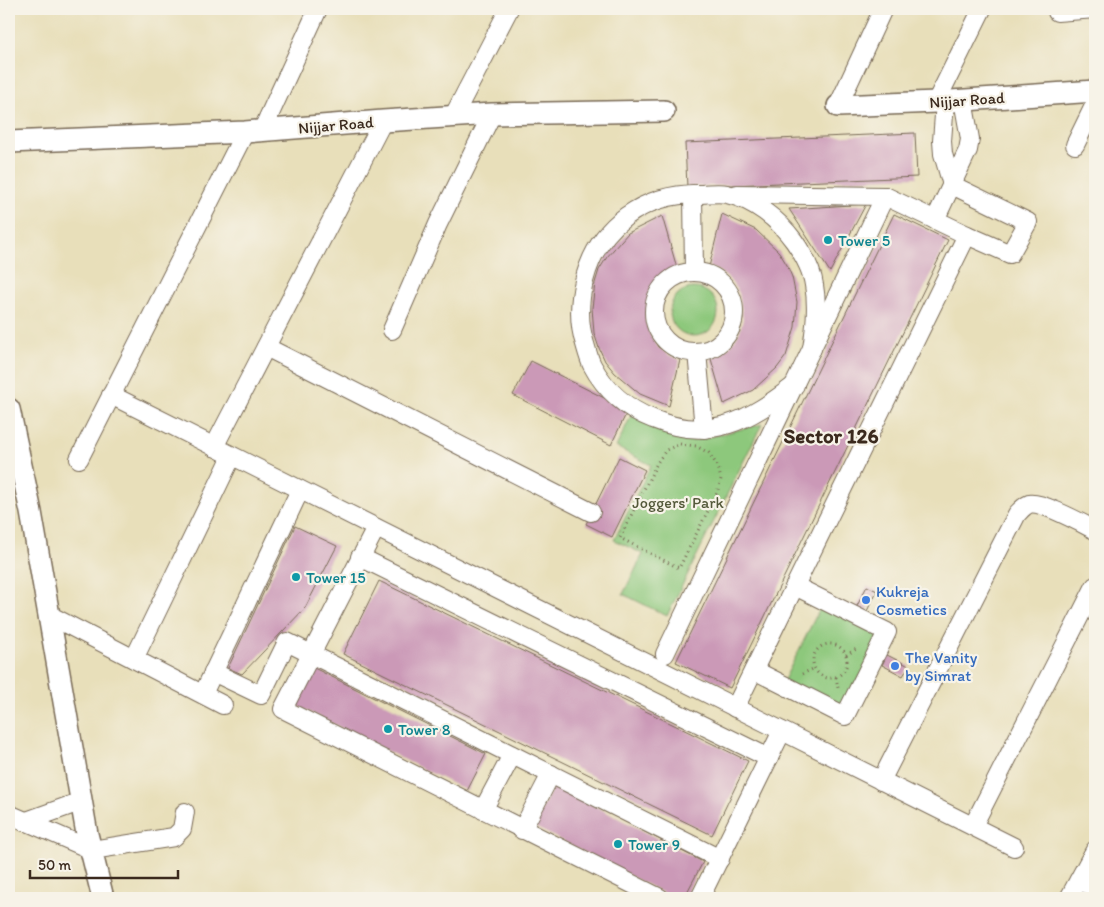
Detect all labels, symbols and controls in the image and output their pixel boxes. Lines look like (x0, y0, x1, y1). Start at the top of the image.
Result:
street label: Nijjar Road (929, 88, 1006, 112)
street label: Nijjar Road (298, 112, 375, 138)
place label: Tower 5 (838, 231, 890, 250)
marker: Tower 5 (822, 234, 834, 246)
district label: Sector 126 (783, 423, 879, 448)
park label: Joggers' Park (632, 493, 724, 512)
place label: Tower 15 (306, 568, 366, 587)
marker: Tower 15 (290, 571, 302, 583)
place label: Kukreja Cosmetics (876, 582, 947, 619)
marker: Kukreja Cosmetics (860, 594, 872, 606)
place label: The Vanity by Simrat (905, 648, 978, 685)
marker: The Vanity by Simrat (889, 660, 901, 672)
place label: Tower 8 (398, 720, 451, 739)
marker: Tower 8 (382, 723, 394, 735)
place label: Tower 9 (628, 835, 680, 854)
marker: Tower 9 (612, 838, 624, 850)
scale bar (30, 847, 178, 879)
text: 50 m (38, 856, 71, 874)

